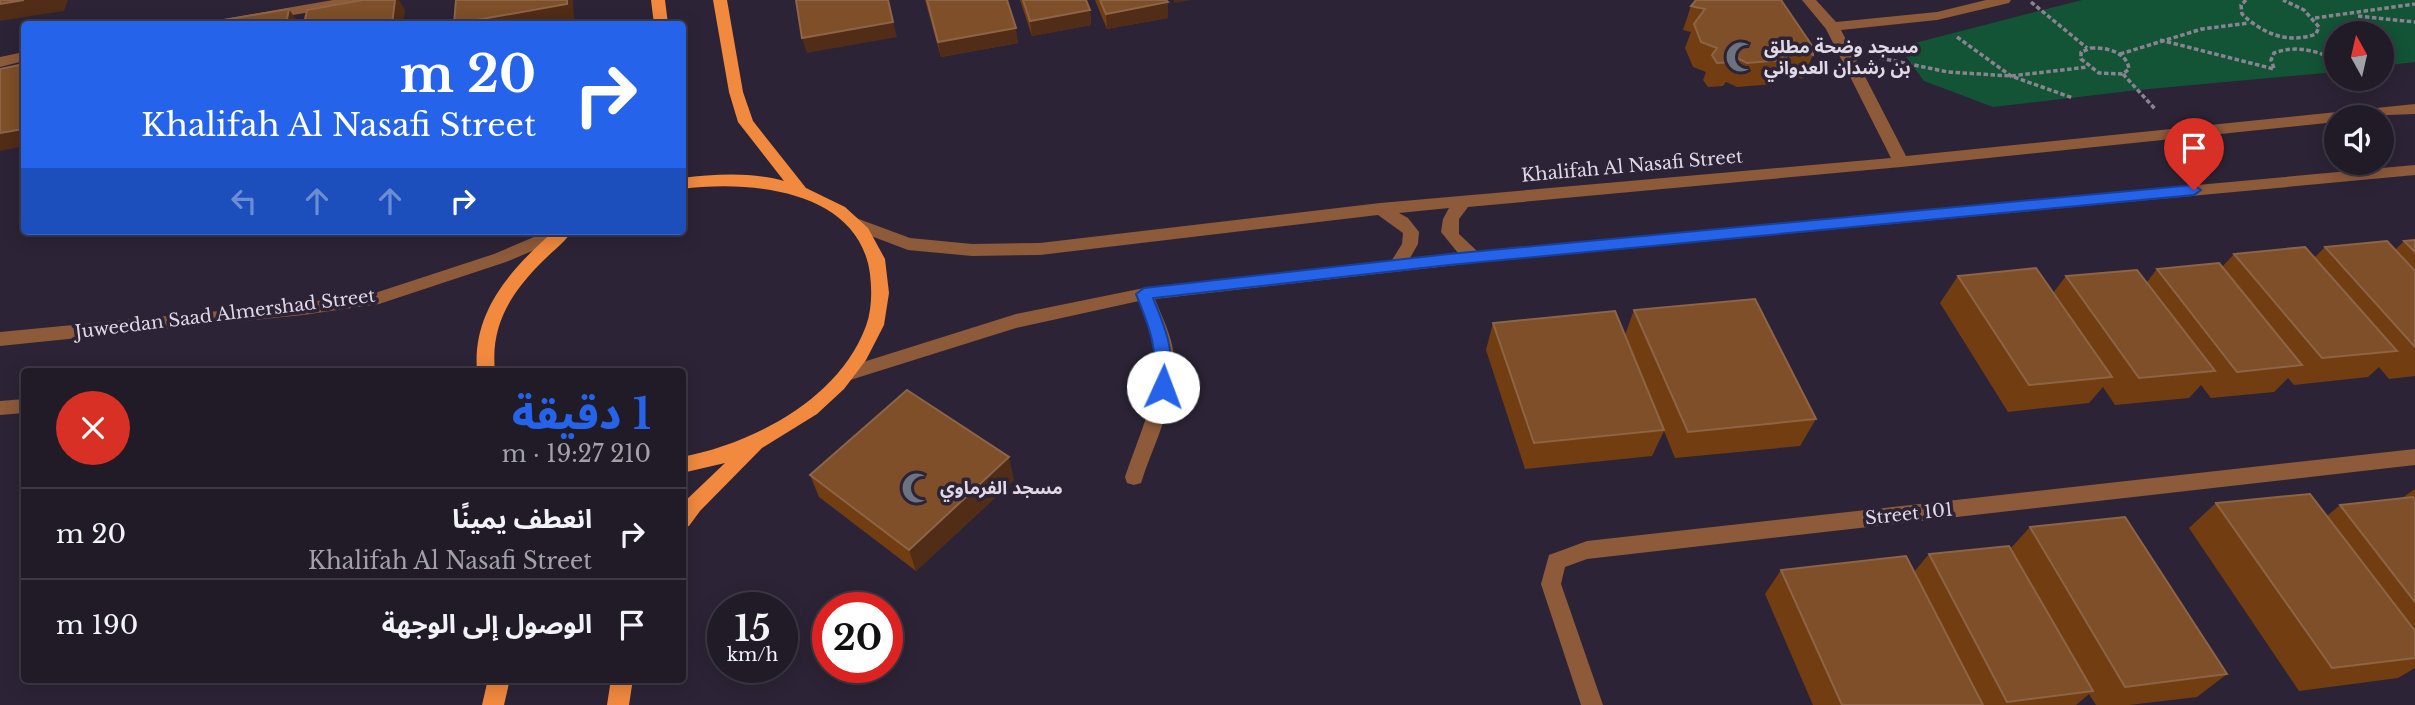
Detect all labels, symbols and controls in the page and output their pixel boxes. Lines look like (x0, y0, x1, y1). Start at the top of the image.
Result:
north arrow (2324, 21, 2394, 91)
map controls (2324, 21, 2394, 175)
place label: مسجد وضحة مطلق بن رشدان العدواني (1764, 36, 1919, 82)
mosque icon: مسجد وضحة مطلق بن رشدان العدواني (1724, 40, 1758, 74)
text: 20 m (400, 44, 536, 105)
icon: right (560, 49, 651, 140)
text: Khalifah Al Nasafi Street (141, 105, 536, 145)
button: sound (2324, 105, 2394, 175)
pin (2164, 118, 2224, 190)
icon: arrive (2175, 129, 2213, 167)
street label: Khalifah Al Nasafi Street (1520, 145, 1744, 187)
icon: left (225, 182, 263, 220)
icon: ahead (298, 182, 336, 220)
icon: ahead (371, 182, 409, 220)
icon: right (444, 182, 482, 220)
street label: Juweedan Saad Almershad Street (72, 285, 377, 344)
position arrow (1126, 350, 1200, 424)
text: 1 دقيقة (512, 388, 651, 440)
button: close (56, 391, 130, 465)
text: 210 m · 19:27 (502, 440, 651, 468)
mosque icon: مسجد الفرماوي (900, 471, 934, 505)
place label: مسجد الفرماوي (940, 477, 1063, 502)
street label: Street 101 (1864, 498, 1954, 530)
text: انعطف يمينًا (452, 503, 592, 535)
icon: right (613, 515, 651, 553)
text: 20 m (56, 518, 126, 550)
text: Khalifah Al Nasafi Street (308, 547, 592, 575)
speed limit sign: 20 (812, 592, 903, 683)
icon: arrive (613, 606, 651, 644)
text: 15 (734, 607, 771, 650)
text: الوصول إلى الوجهة (382, 608, 592, 640)
text: 190 m (56, 609, 138, 641)
text: km/h (727, 644, 778, 666)

